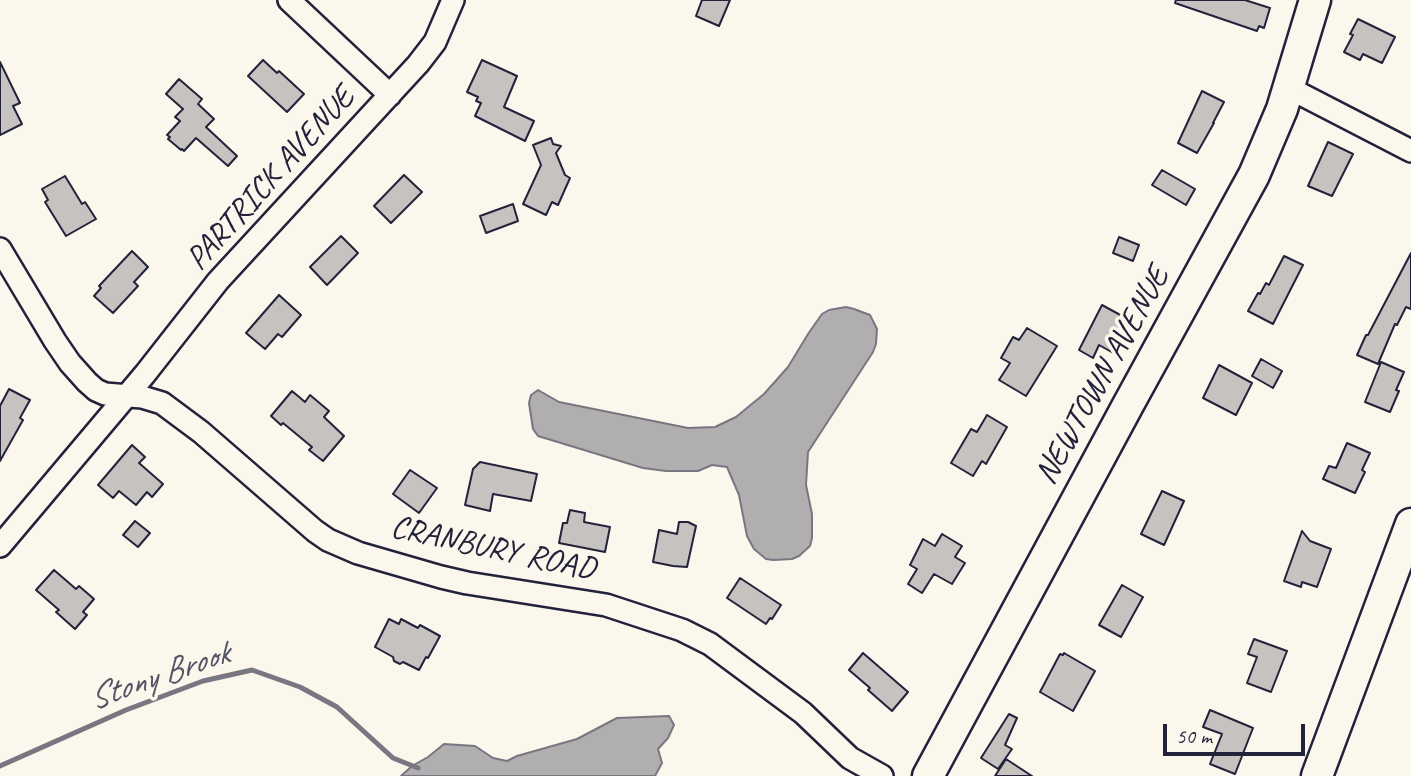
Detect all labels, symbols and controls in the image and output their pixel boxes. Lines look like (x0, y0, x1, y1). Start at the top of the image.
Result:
street label: PARTRICK AVENUE (178, 79, 364, 279)
street label: NEWTOWN AVENUE (1027, 261, 1179, 491)
street label: CRANBURY ROAD (387, 508, 599, 590)
water label: Stony Brook (83, 633, 235, 721)
scale bar (1166, 710, 1308, 754)
text: 50 m (1176, 723, 1212, 749)

